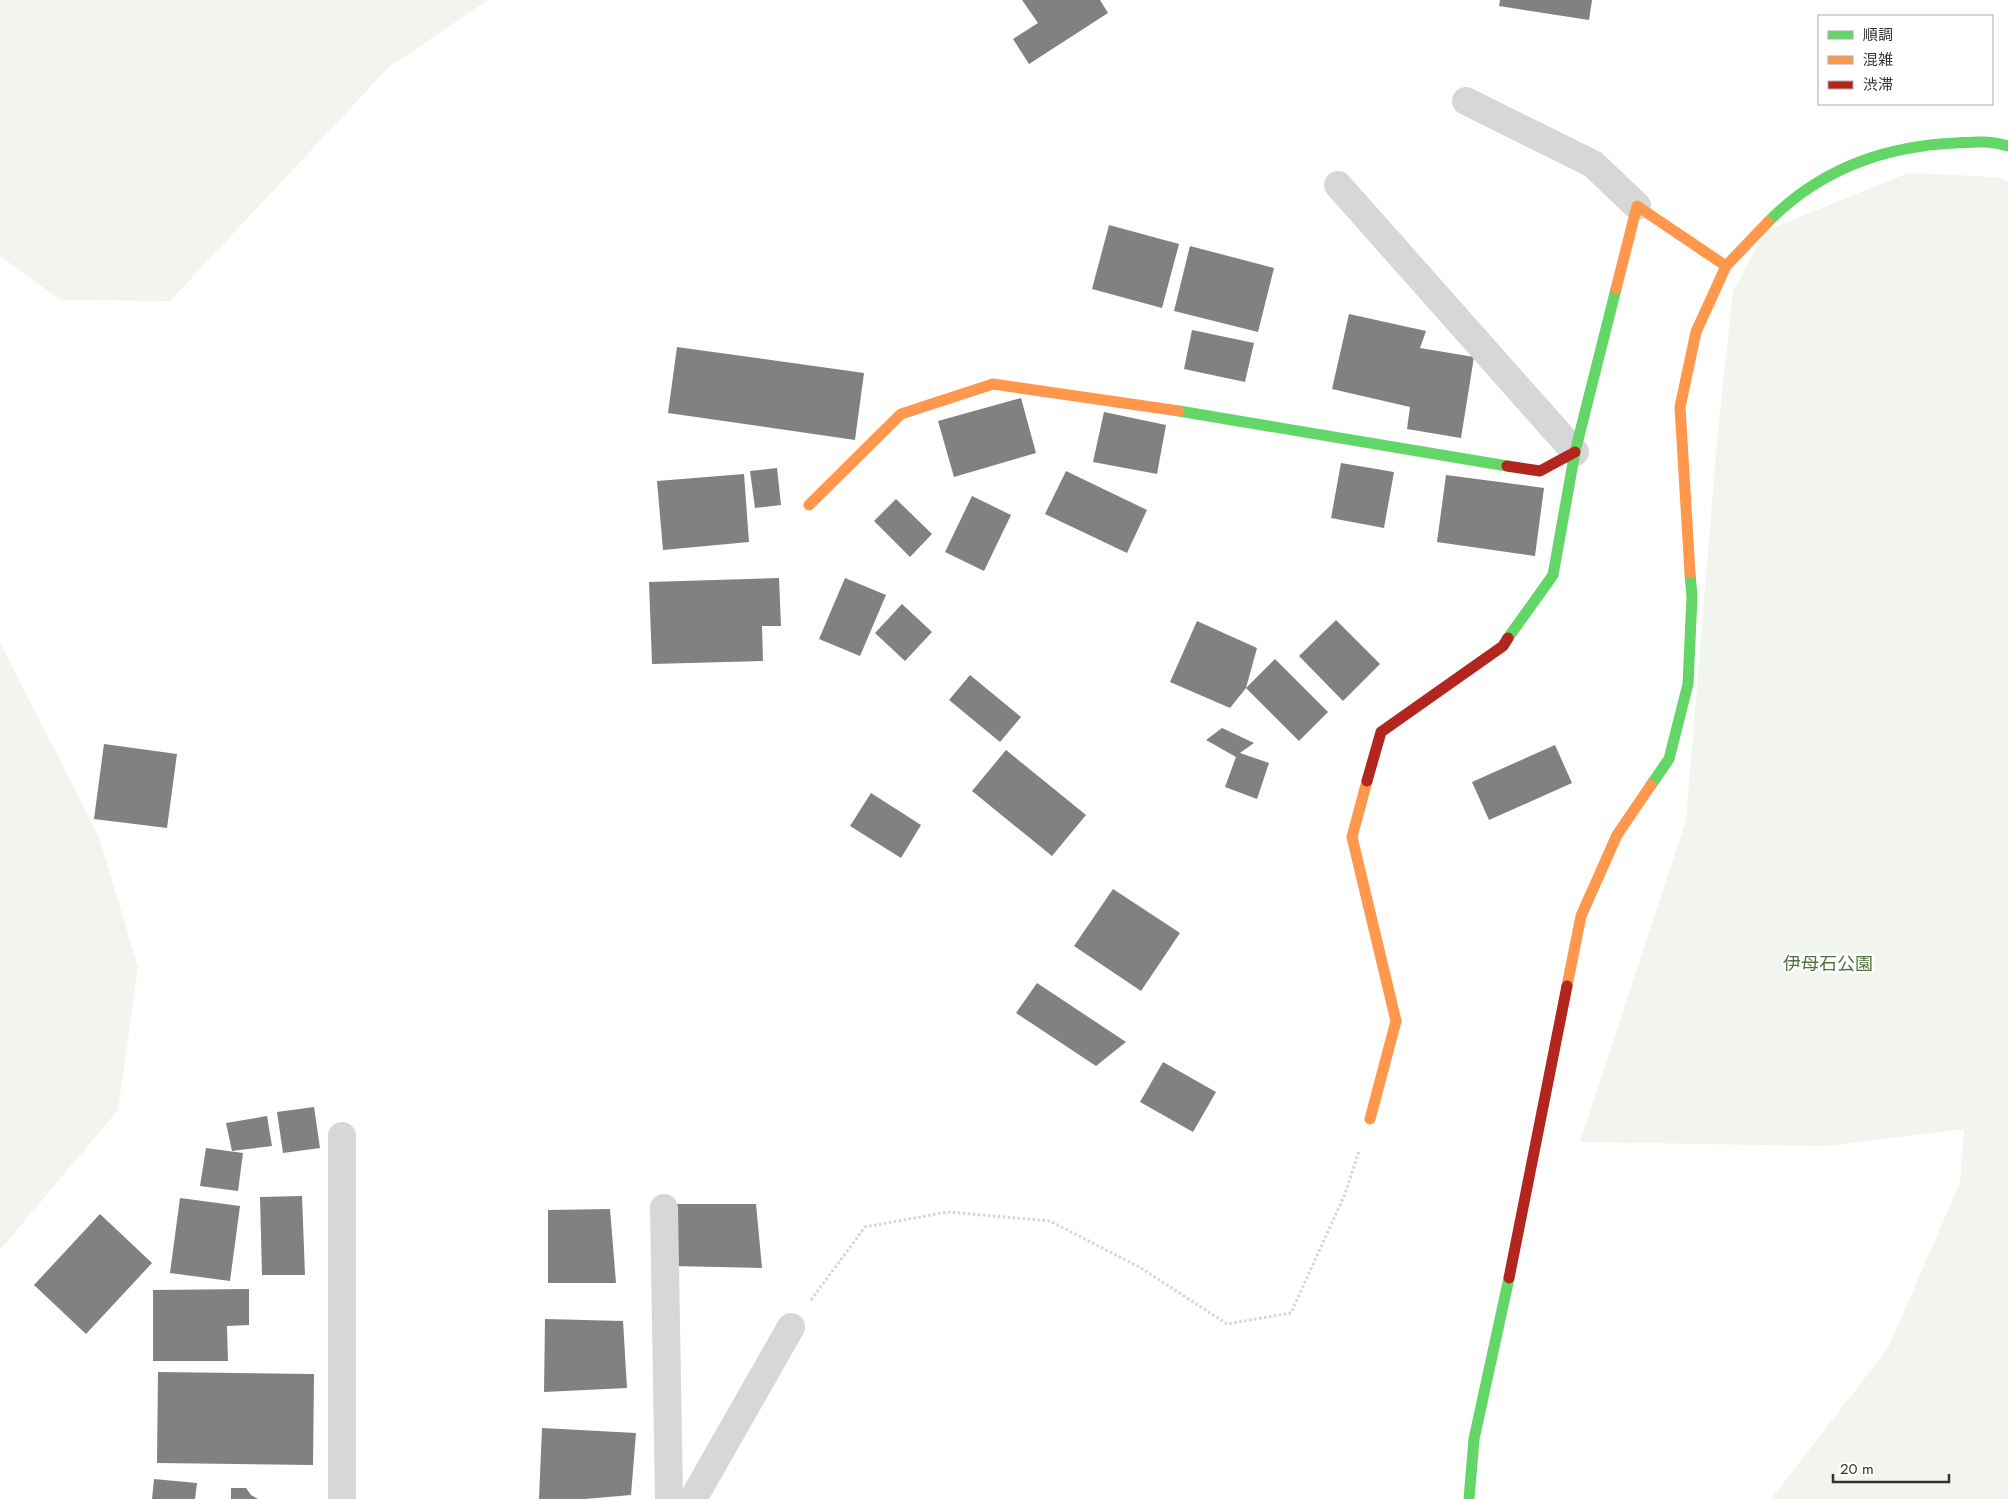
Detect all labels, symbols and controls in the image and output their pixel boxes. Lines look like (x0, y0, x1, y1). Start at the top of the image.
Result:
legend (1818, 15, 1993, 105)
text: 順調 (1863, 24, 1893, 46)
text: 混雑 (1863, 49, 1893, 71)
text: 渋滞 (1863, 74, 1893, 96)
park label: 伊母石公園 (1783, 951, 1873, 977)
scale bar (1833, 1452, 1949, 1484)
text: 20 m (1840, 1458, 1874, 1480)

